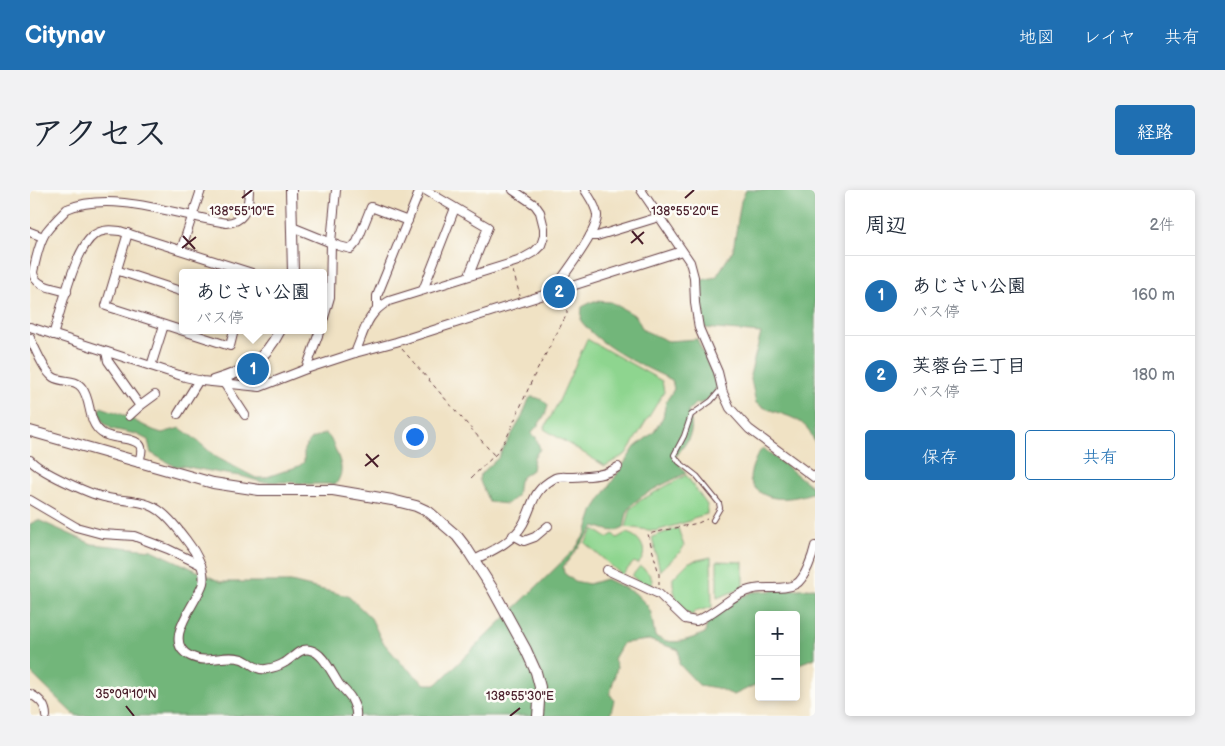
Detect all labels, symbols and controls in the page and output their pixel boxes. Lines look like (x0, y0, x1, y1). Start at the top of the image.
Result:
text: Citynav (25, 21, 106, 50)
text: 地図 (1019, 27, 1055, 48)
text: レイヤ (1083, 27, 1136, 48)
text: 共有 (1164, 27, 1200, 48)
button: 経路 (1115, 105, 1195, 155)
text: アクセス (30, 113, 168, 156)
text: 138°55'10"E (209, 204, 275, 219)
text: 138°55'20"E (651, 204, 719, 219)
text: 周辺 (865, 213, 907, 238)
text: 2件 (1150, 216, 1175, 235)
popup (179, 269, 327, 334)
pin: 2 (543, 273, 575, 311)
text: あじさい公園 (912, 275, 1026, 298)
text: あじさい公園 (196, 281, 310, 304)
text: 1 (878, 286, 884, 305)
text: 160 m (1132, 286, 1175, 305)
text: バス停 (912, 303, 960, 322)
text: バス停 (196, 309, 244, 328)
pin: 1 (237, 350, 269, 388)
text: 芙蓉台三丁目 (912, 355, 1026, 378)
text: 2 (876, 366, 886, 385)
text: 180 m (1133, 366, 1175, 385)
text: バス停 (912, 383, 960, 402)
your location (402, 424, 428, 450)
button: 保存 (865, 430, 1015, 480)
button: 共有 (1025, 430, 1175, 480)
map controls (755, 611, 800, 701)
button: + (755, 611, 800, 656)
button: − (755, 656, 800, 701)
text: 35°09'10"N (95, 687, 157, 702)
text: 138°55'30"E (486, 689, 554, 704)

